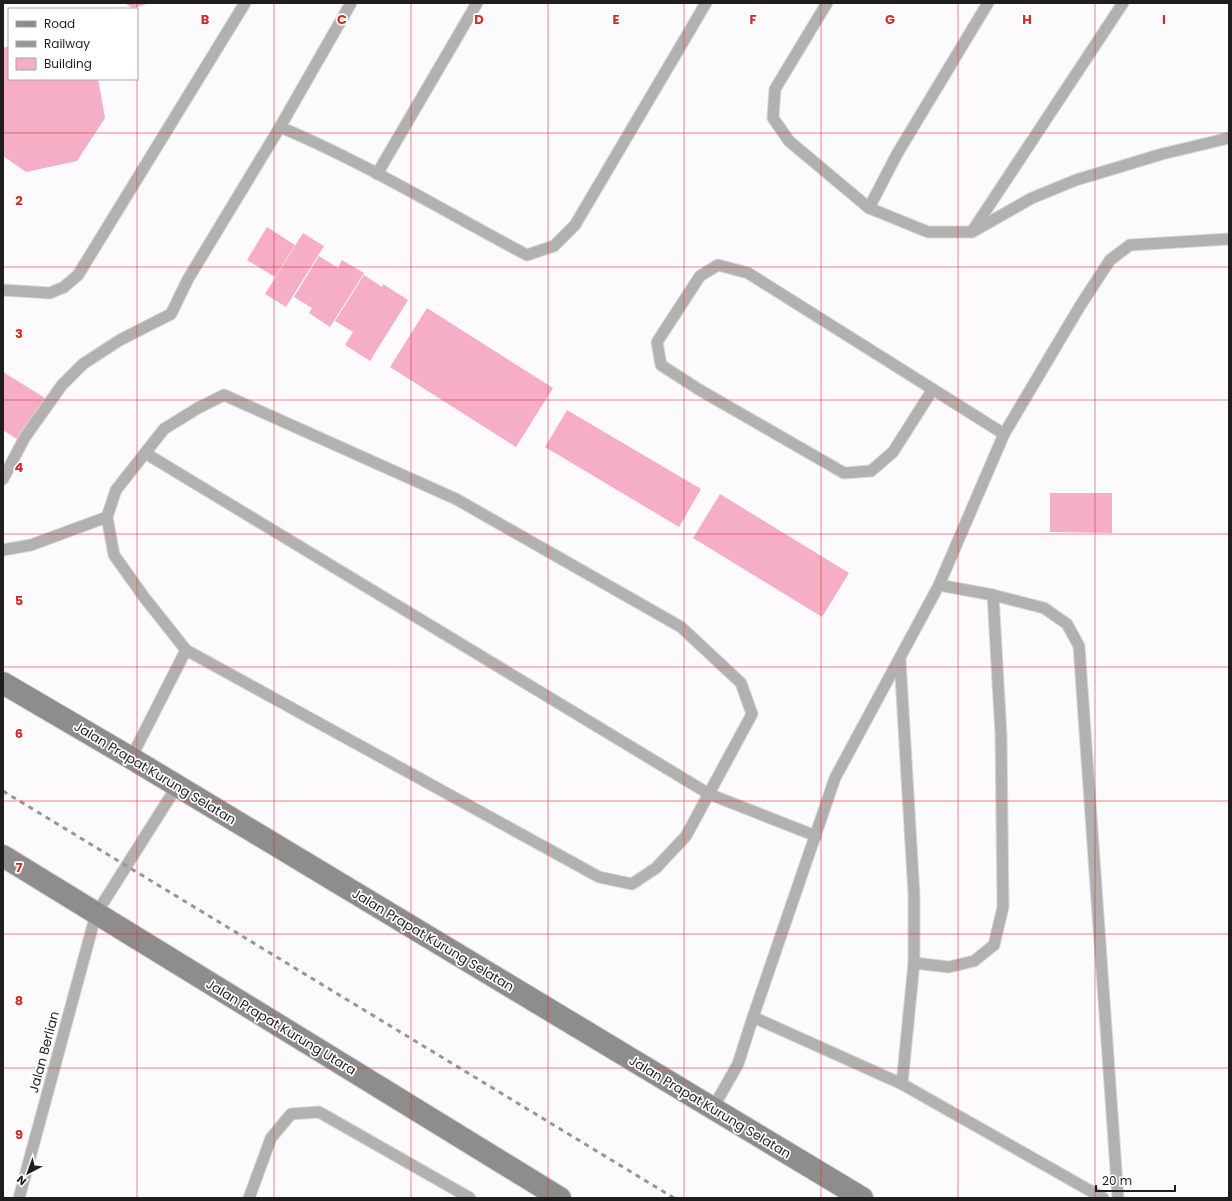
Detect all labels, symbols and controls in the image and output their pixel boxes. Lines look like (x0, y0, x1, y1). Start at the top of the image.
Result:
legend (8, 8, 138, 80)
text: B (201, 10, 210, 29)
text: C (337, 10, 347, 29)
text: D (474, 10, 484, 29)
text: E (612, 10, 620, 29)
text: F (749, 10, 757, 29)
text: G (885, 10, 895, 29)
text: H (1022, 10, 1032, 29)
text: I (1162, 10, 1166, 29)
text: Road (44, 15, 75, 32)
text: Railway (44, 35, 90, 52)
text: Building (44, 55, 92, 72)
text: 2 (15, 191, 23, 210)
text: 3 (15, 324, 23, 343)
text: 4 (15, 458, 24, 477)
text: 5 (15, 591, 23, 610)
street label: Jalan Prapat Kurung Selatan (70, 717, 240, 829)
text: 6 (15, 724, 23, 743)
text: 7 (16, 858, 23, 877)
street label: Jalan Prapat Kurung Selatan (348, 884, 518, 996)
street label: Jalan Prapat Kurung Utara (202, 975, 360, 1079)
text: 8 (15, 991, 23, 1010)
street label: Jalan Berlian (24, 1009, 64, 1095)
street label: Jalan Prapat Kurung Selatan (625, 1051, 795, 1163)
text: 9 (15, 1125, 23, 1144)
north arrow (8, 1153, 48, 1193)
scale bar (1096, 1167, 1175, 1193)
text: N (13, 1172, 30, 1189)
text: 20 m (1102, 1172, 1132, 1189)

